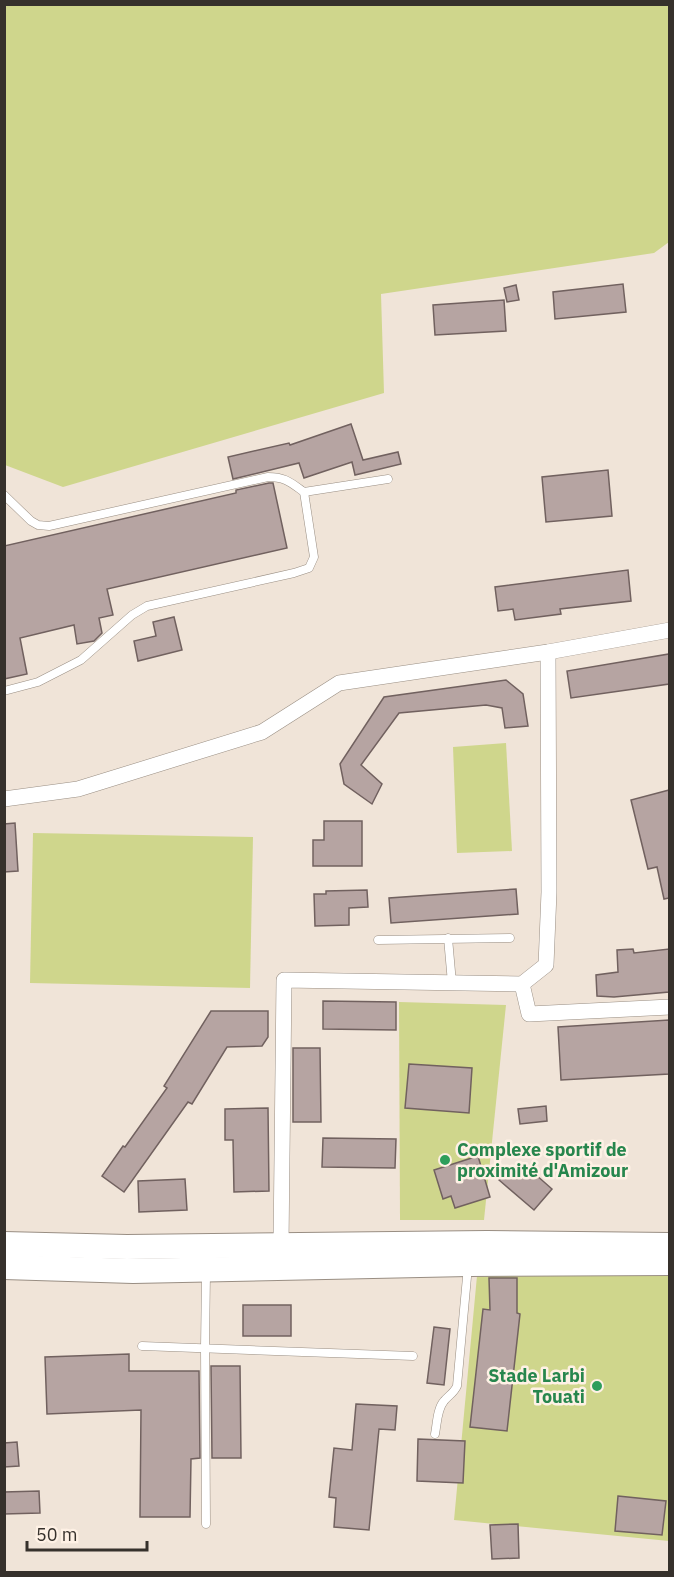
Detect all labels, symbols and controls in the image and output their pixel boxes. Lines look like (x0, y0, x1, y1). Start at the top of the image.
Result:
place label: Complexe sportif de proximité d'Amizour (457, 1138, 628, 1182)
marker: Complexe sportif de proximité d'Amizour (438, 1153, 452, 1167)
place label: Stade Larbi Touati (488, 1364, 585, 1408)
marker: Stade Larbi Touati (590, 1379, 604, 1393)
scale bar (27, 1514, 147, 1552)
text: 50 m (36, 1523, 78, 1546)

